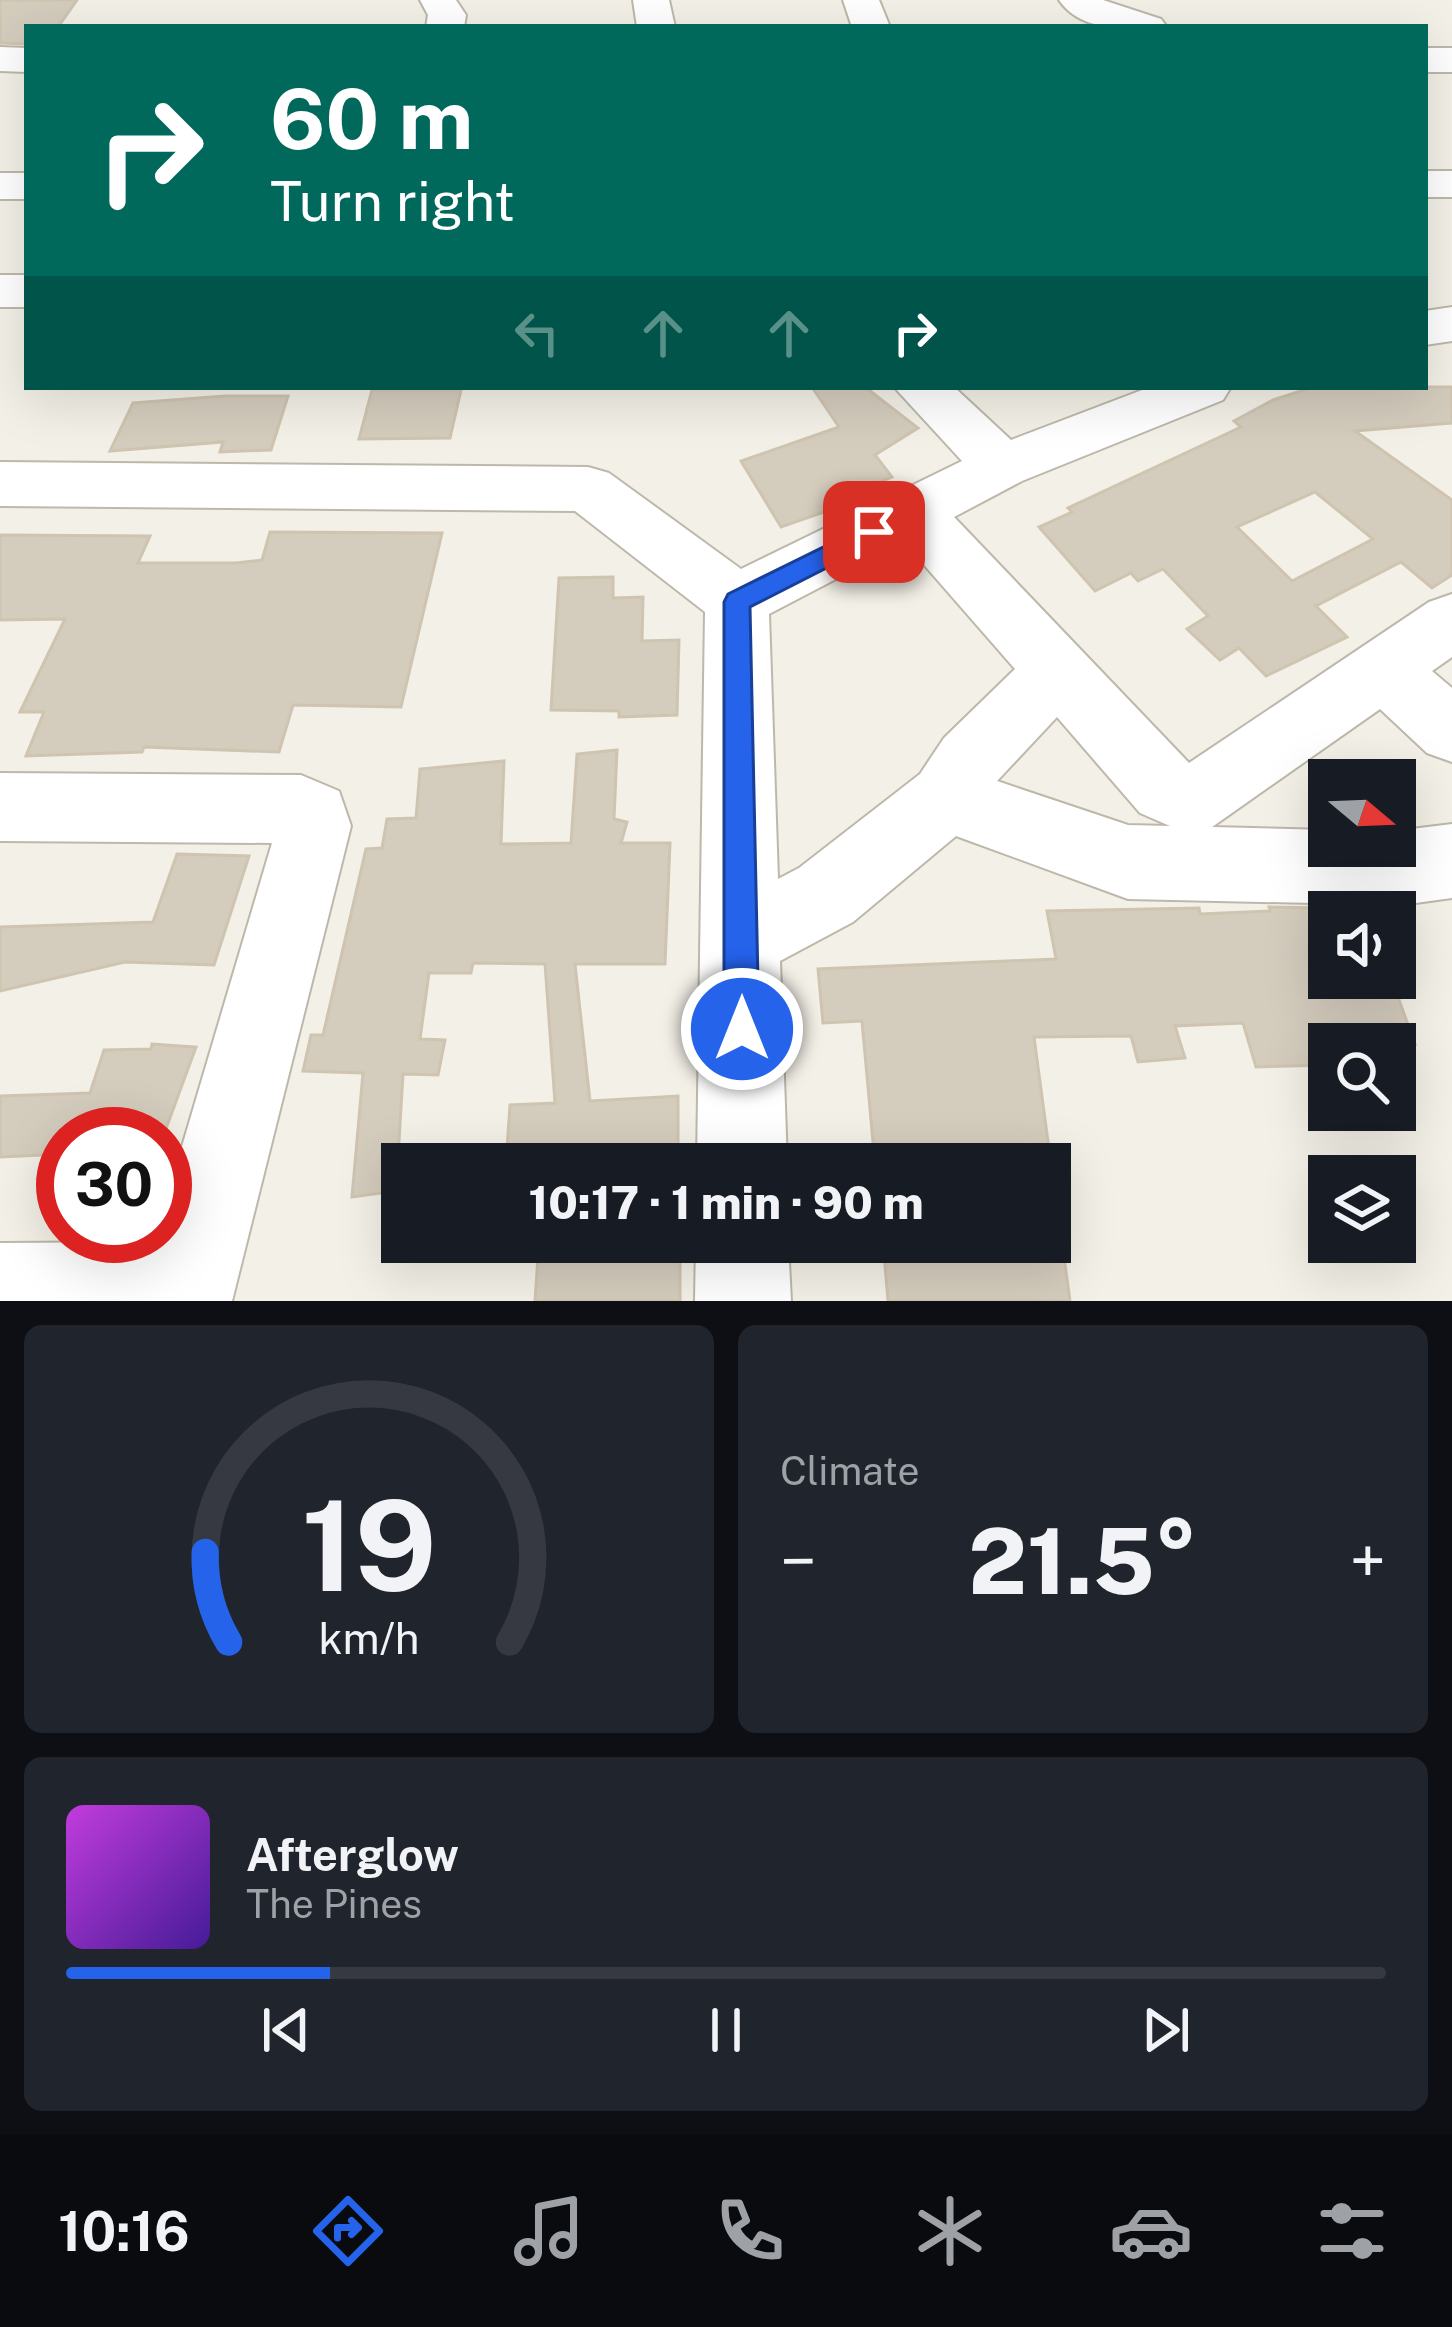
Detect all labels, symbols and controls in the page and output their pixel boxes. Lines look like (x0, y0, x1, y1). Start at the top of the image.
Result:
text: 60 m (270, 69, 474, 168)
icon: right (72, 72, 228, 228)
text: Turn right (270, 170, 515, 233)
icon: left (504, 300, 570, 366)
icon: ahead (630, 300, 696, 366)
icon: ahead (756, 300, 822, 366)
icon: right (882, 300, 948, 366)
pin (823, 481, 925, 583)
icon: arrive (841, 499, 907, 565)
north arrow (1308, 759, 1416, 867)
map controls (1308, 759, 1416, 1263)
button: sound (1308, 891, 1416, 999)
position arrow (679, 966, 805, 1092)
button: search (1308, 1023, 1416, 1131)
speed limit sign: 30 (36, 1107, 192, 1263)
button: layers (1308, 1155, 1416, 1263)
text: 10:17 · 1 min · 90 m (528, 1176, 924, 1229)
text: Climate (780, 1448, 920, 1494)
text: 19 (301, 1472, 437, 1619)
text: 21.5° (968, 1508, 1198, 1614)
text: − (780, 1522, 817, 1600)
text: + (1349, 1522, 1386, 1600)
text: km/h (319, 1613, 419, 1664)
text: Afterglow (246, 1828, 459, 1881)
text: The Pines (246, 1881, 422, 1927)
icon: previous (253, 1997, 319, 2063)
icon: pause (693, 1997, 759, 2063)
icon: next (1133, 1997, 1199, 2063)
icon: directions (306, 2189, 390, 2273)
icon: music (507, 2189, 591, 2273)
icon: phone (708, 2189, 792, 2273)
icon: climate (908, 2189, 992, 2273)
icon: car (1109, 2189, 1193, 2273)
icon: filters (1310, 2189, 1394, 2273)
text: 10:16 (58, 2200, 190, 2263)

